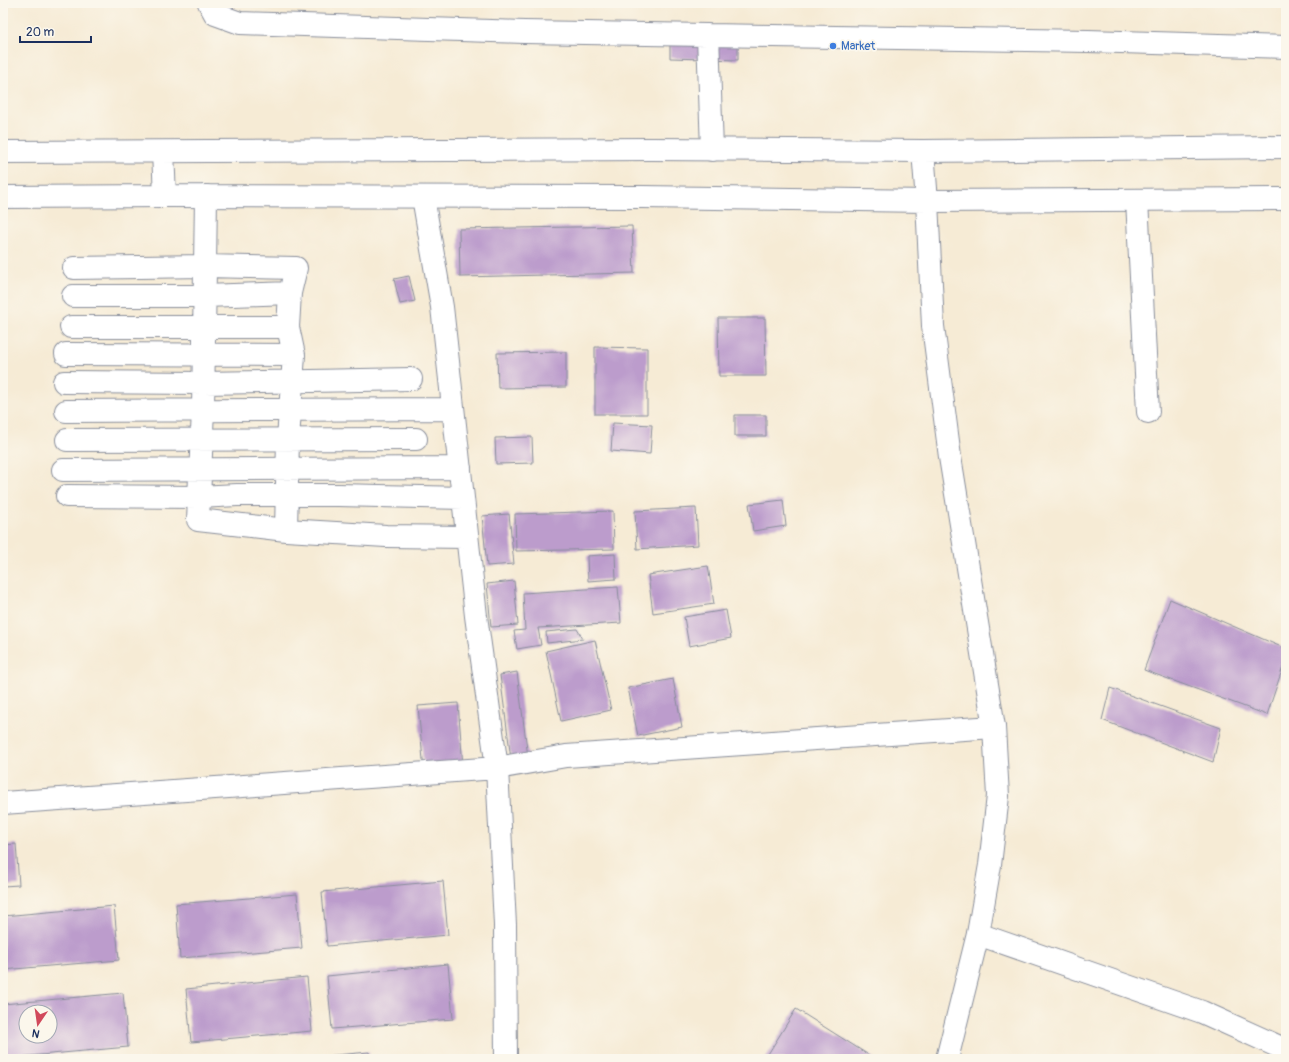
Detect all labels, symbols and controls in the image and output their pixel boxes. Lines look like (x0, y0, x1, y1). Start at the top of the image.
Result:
scale bar (20, 18, 91, 44)
text: 20 m (26, 25, 55, 40)
place label: Market (841, 39, 875, 54)
marker: Market (828, 41, 838, 51)
north arrow (18, 1004, 58, 1044)
text: N (30, 1026, 41, 1040)

